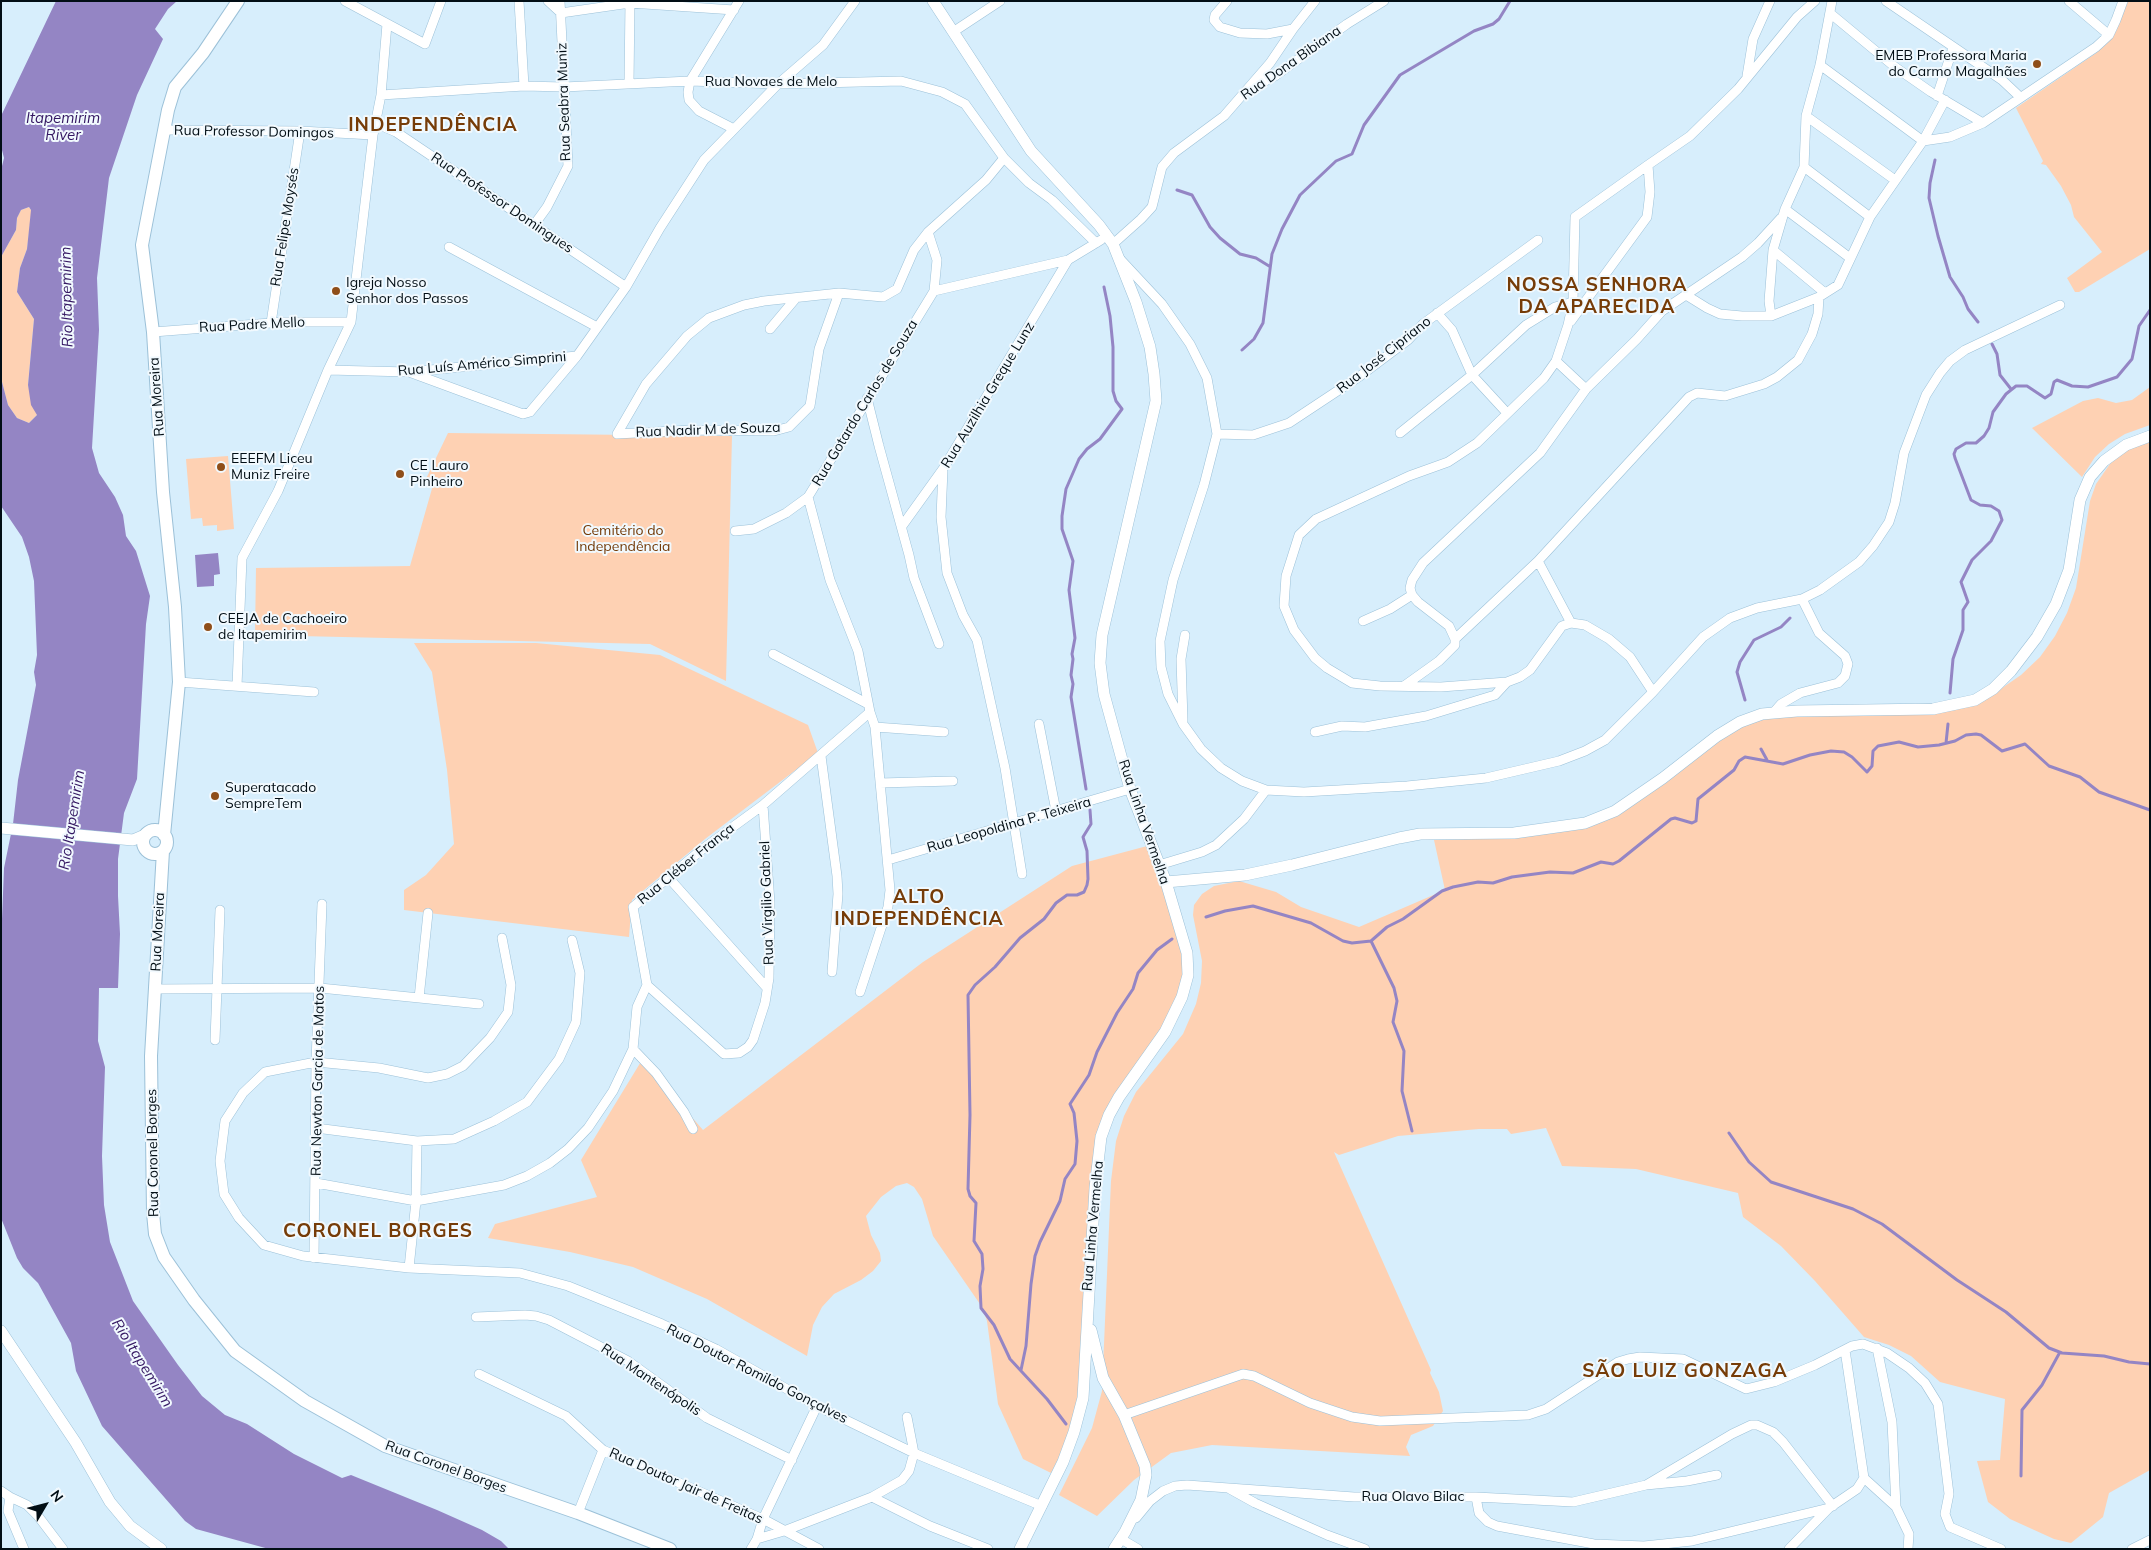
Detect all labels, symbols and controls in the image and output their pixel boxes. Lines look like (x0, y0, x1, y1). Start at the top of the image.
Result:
street label: Rua Dona Bibiana (1238, 22, 1344, 104)
street label: Rua Seabra Muniz (554, 42, 574, 162)
place label: EMEB Professora Maria do Carmo Magalhães (1875, 48, 2027, 80)
marker: EMEB Professora Maria do Carmo Magalhães (2031, 58, 2043, 70)
street label: Rua Novaes de Melo (705, 74, 837, 90)
water label: Itapemirim River (26, 109, 100, 144)
district label: INDEPENDÊNCIA (347, 114, 519, 136)
street label: Rua Professor Domingos (174, 122, 334, 142)
street label: Rua Professor Domingues (428, 149, 576, 257)
street label: Rua Felipe Moysés (267, 166, 303, 288)
water label: Rio Itapemirim (57, 247, 77, 347)
district label: NOSSA SENHORA DA APARECIDA (1505, 274, 1689, 318)
place label: Igreja Nosso Senhor dos Passos (346, 275, 468, 308)
marker: Igreja Nosso Senhor dos Passos (330, 285, 342, 297)
street label: Rua José Cipriano (1334, 313, 1434, 397)
street label: Rua Padre Mello (199, 314, 305, 336)
street label: Rua Gotardo Carlos de Souza (809, 317, 921, 489)
street label: Rua Auzilhia Greque Lunz (938, 319, 1038, 471)
street label: Rua Luís Américo Simprini (397, 348, 567, 380)
street label: Rua Moreira (146, 357, 168, 437)
street label: Rua Nadir M de Souza (635, 419, 781, 441)
place label: EEEFM Liceu Muniz Freire (231, 451, 313, 484)
place label: CE Lauro Pinheiro (410, 458, 469, 491)
marker: EEEFM Liceu Muniz Freire (215, 461, 227, 473)
marker: CE Lauro Pinheiro (394, 468, 406, 480)
park label: Cemitério do Independência (576, 523, 670, 556)
place label: CEEJA de Cachoeiro de Itapemirim (218, 611, 347, 644)
marker: CEEJA de Cachoeiro de Itapemirim (202, 621, 214, 633)
street label: Rua Linha Vermelha (1115, 757, 1173, 887)
water label: Rio Itapemirim (55, 769, 89, 871)
place label: Superatacado SempreTem (225, 780, 316, 812)
marker: Superatacado SempreTem (209, 790, 221, 802)
street label: Rua Leopoldina P. Teixeira (925, 794, 1093, 856)
street label: Rua Cléber França (634, 820, 738, 908)
street label: Rua Virgilio Gabriel (756, 841, 778, 965)
district label: ALTO INDEPENDÊNCIA (833, 886, 1005, 930)
street label: Rua Moreira (148, 892, 168, 972)
street label: Rua Newton Garcia de Matos (308, 986, 328, 1176)
street label: Rua Coronel Borges (143, 1089, 163, 1217)
street label: Rua Linha Vermelha (1079, 1160, 1107, 1292)
district label: CORONEL BORGES (281, 1220, 475, 1242)
water label: Rio Itapemirim (108, 1316, 176, 1410)
street label: Rua Doutor Romildo Gonçalves (663, 1321, 851, 1427)
street label: Rua Mantenópolis (598, 1340, 704, 1420)
district label: SÃO LUIZ GONZAGA (1580, 1360, 1790, 1382)
street label: Rua Coronel Borges (383, 1437, 509, 1497)
street label: Rua Doutor Jair de Freitas (607, 1444, 765, 1528)
north arrow (20, 1480, 70, 1530)
text: N (47, 1486, 67, 1506)
street label: Rua Olavo Bilac (1362, 1489, 1464, 1505)

